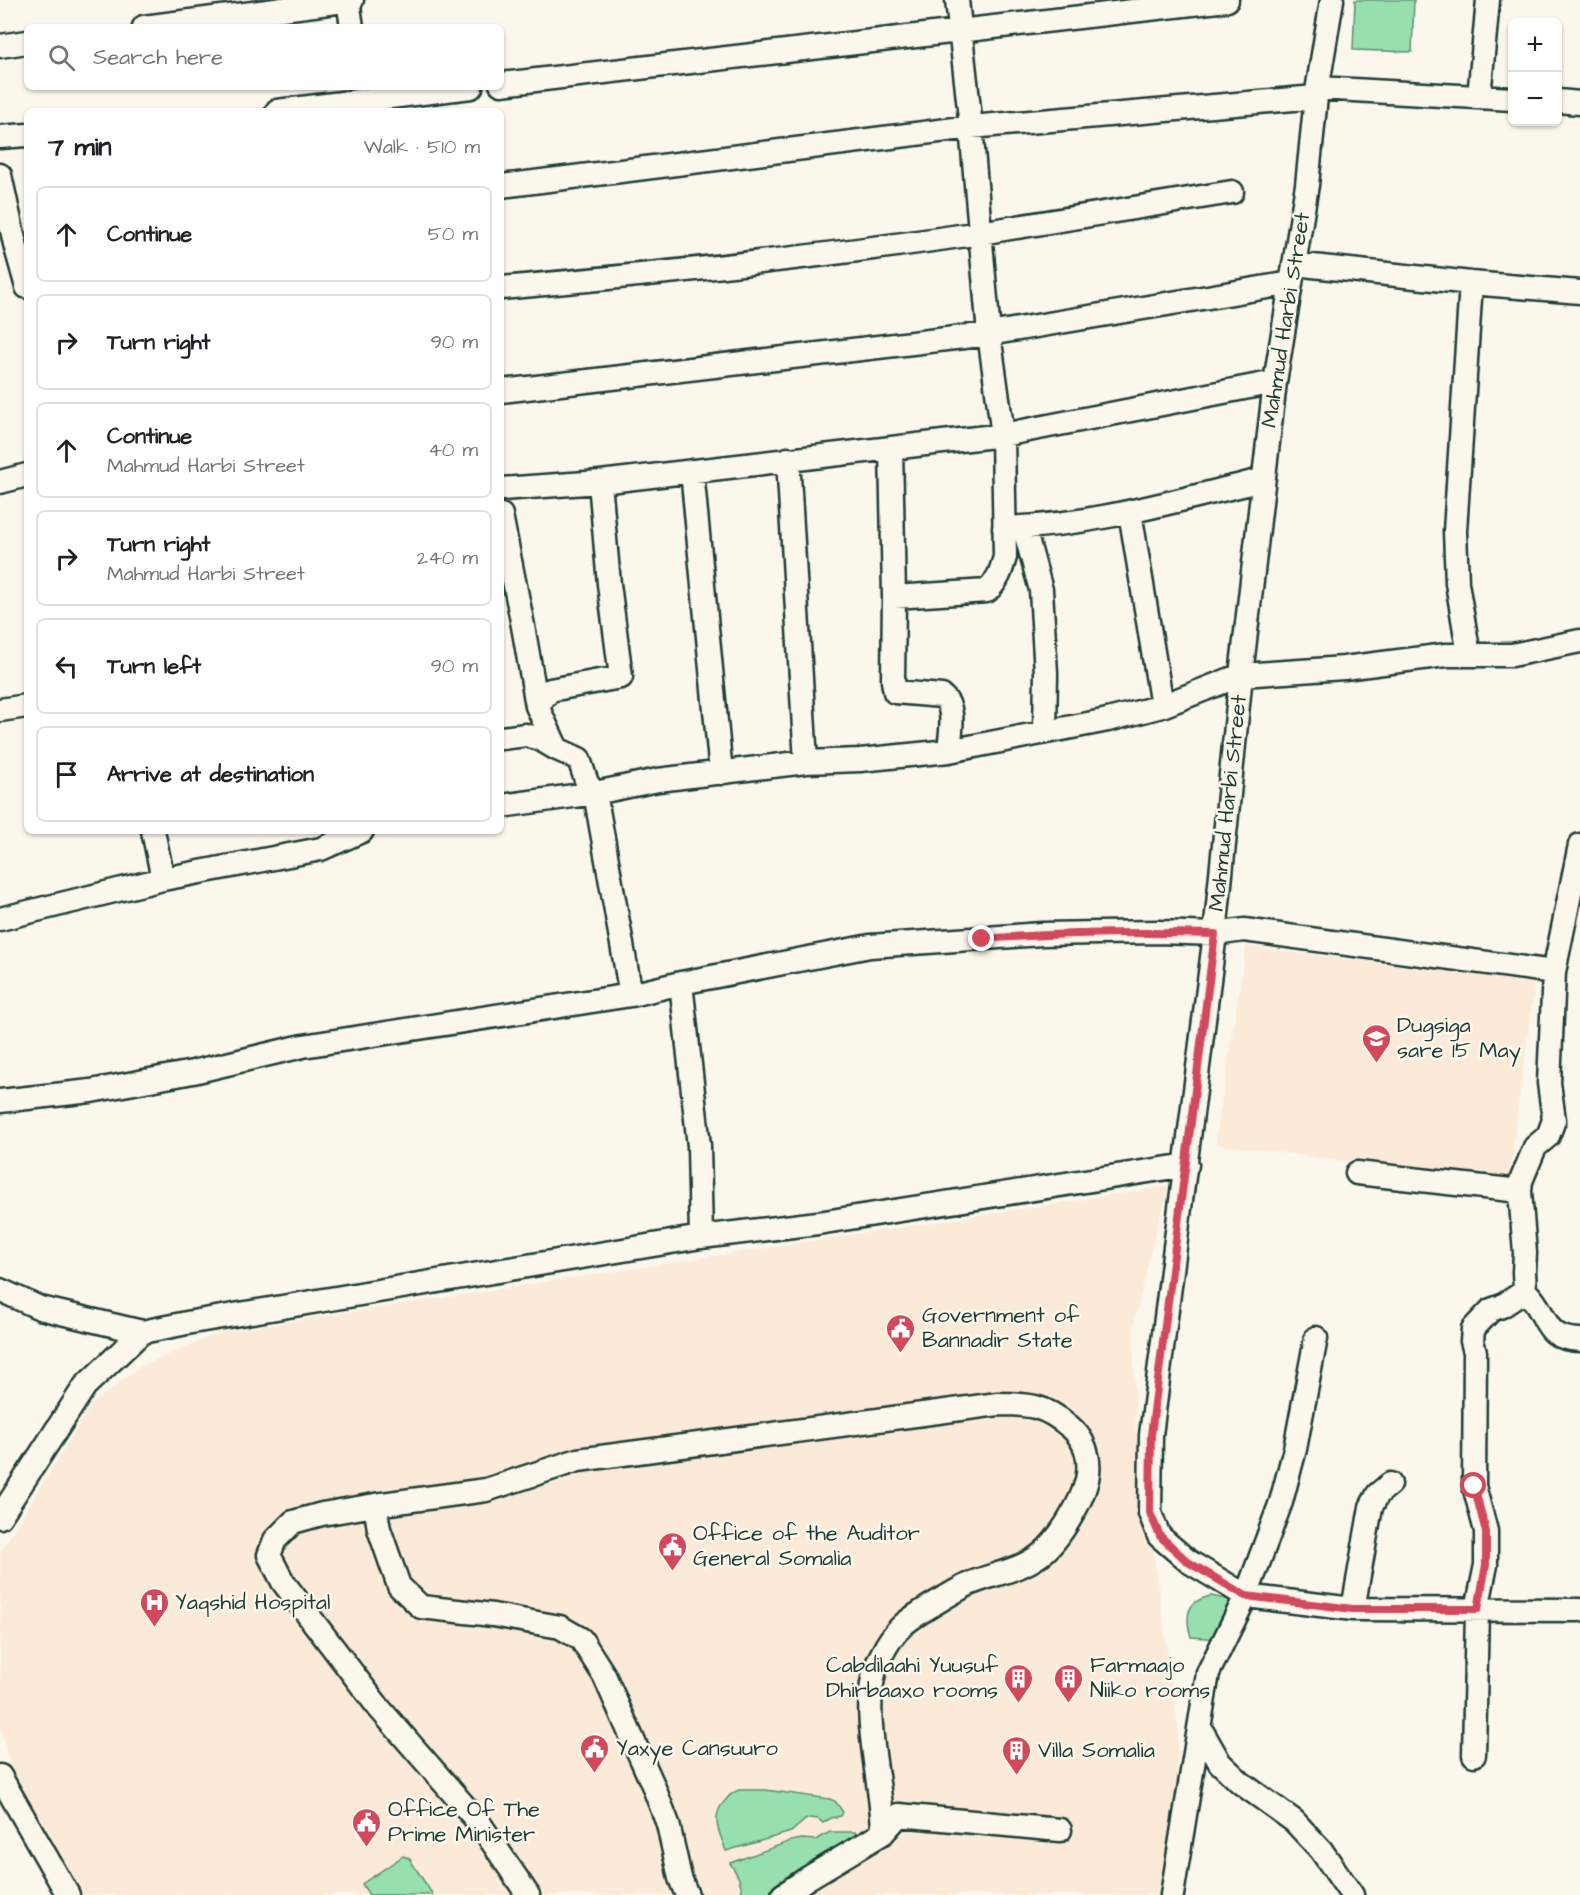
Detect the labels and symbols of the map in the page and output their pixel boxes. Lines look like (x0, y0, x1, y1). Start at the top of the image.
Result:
street label: Mahmud Harbi Street (1254, 210, 1318, 430)
street label: Mahmud Harbi Street (1201, 693, 1255, 913)
route end (968, 925, 994, 951)
place label: Dugsiga sare 15 May (1397, 1010, 1521, 1067)
school or university icon: Dugsiga sare 15 May (1360, 1022, 1392, 1064)
place label: Government of Bannadir State (922, 1300, 1080, 1356)
public building icon: Government of Bannadir State (885, 1312, 917, 1354)
route start (1460, 1472, 1486, 1498)
place label: Office of the Auditor General Somalia (693, 1518, 920, 1574)
public building icon: Office of the Auditor General Somalia (656, 1530, 688, 1572)
hospital icon: Yaqshid Hospital (138, 1586, 170, 1628)
place label: Yaqshid Hospital (175, 1587, 330, 1618)
place label: Cabdilaahi Yuusuf Dhirbaaxo rooms (826, 1650, 999, 1706)
place label: Farmaajo Niiko rooms (1090, 1650, 1210, 1706)
building icon: Cabdilaahi Yuusuf Dhirbaaxo rooms (1003, 1662, 1035, 1704)
building icon: Farmaajo Niiko rooms (1053, 1662, 1085, 1704)
public building icon: Yaxye Cansuuro (579, 1732, 611, 1774)
place label: Yaxye Cansuuro (616, 1733, 778, 1765)
building icon: Villa Somalia (1001, 1734, 1033, 1776)
place label: Villa Somalia (1038, 1735, 1155, 1766)
place label: Office Of The Prime Minister (388, 1794, 540, 1850)
public building icon: Office Of The Prime Minister (351, 1806, 383, 1848)

